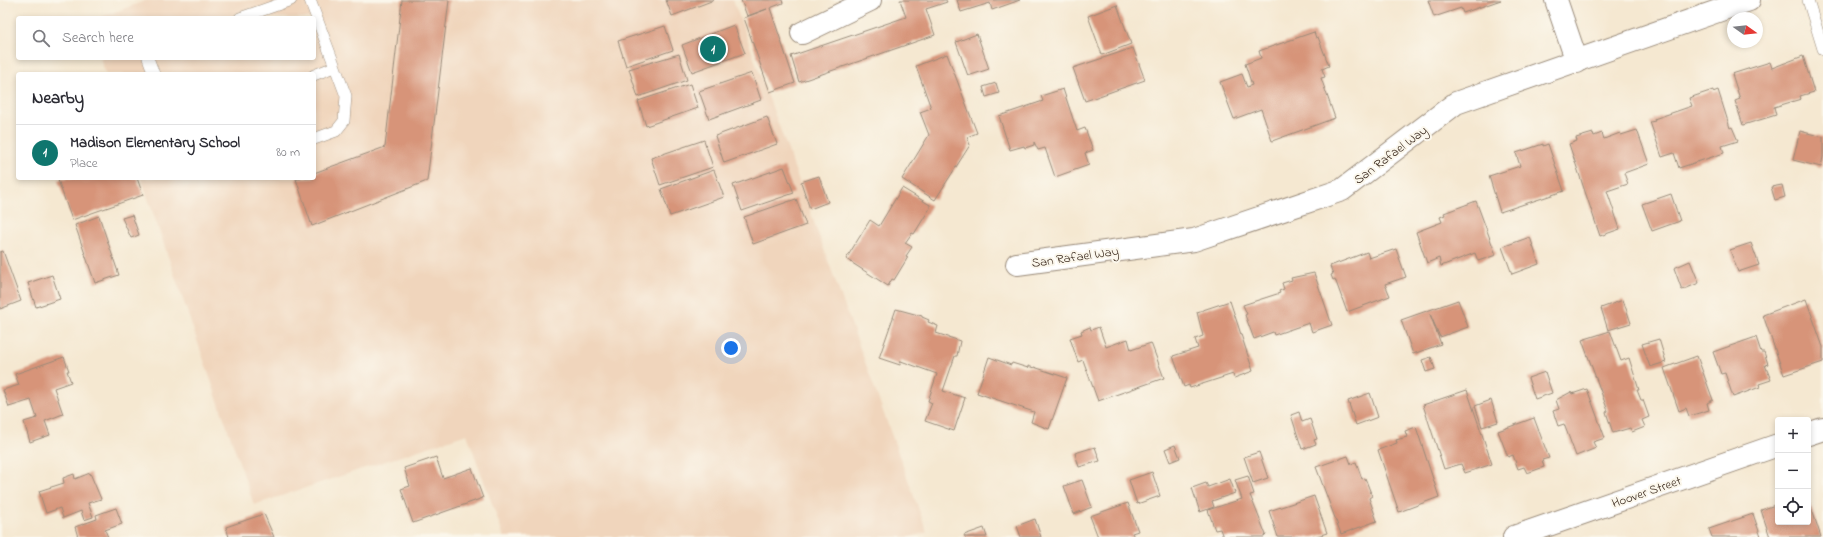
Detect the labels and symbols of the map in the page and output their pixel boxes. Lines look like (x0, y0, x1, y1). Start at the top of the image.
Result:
north arrow (1727, 12, 1763, 48)
pin: 1 (700, 34, 726, 64)
street label: San Rafael Way (1350, 121, 1432, 190)
street label: San Rafael Way (1030, 242, 1120, 274)
your location (721, 338, 741, 358)
street label: Hoover Street (1609, 471, 1684, 513)

